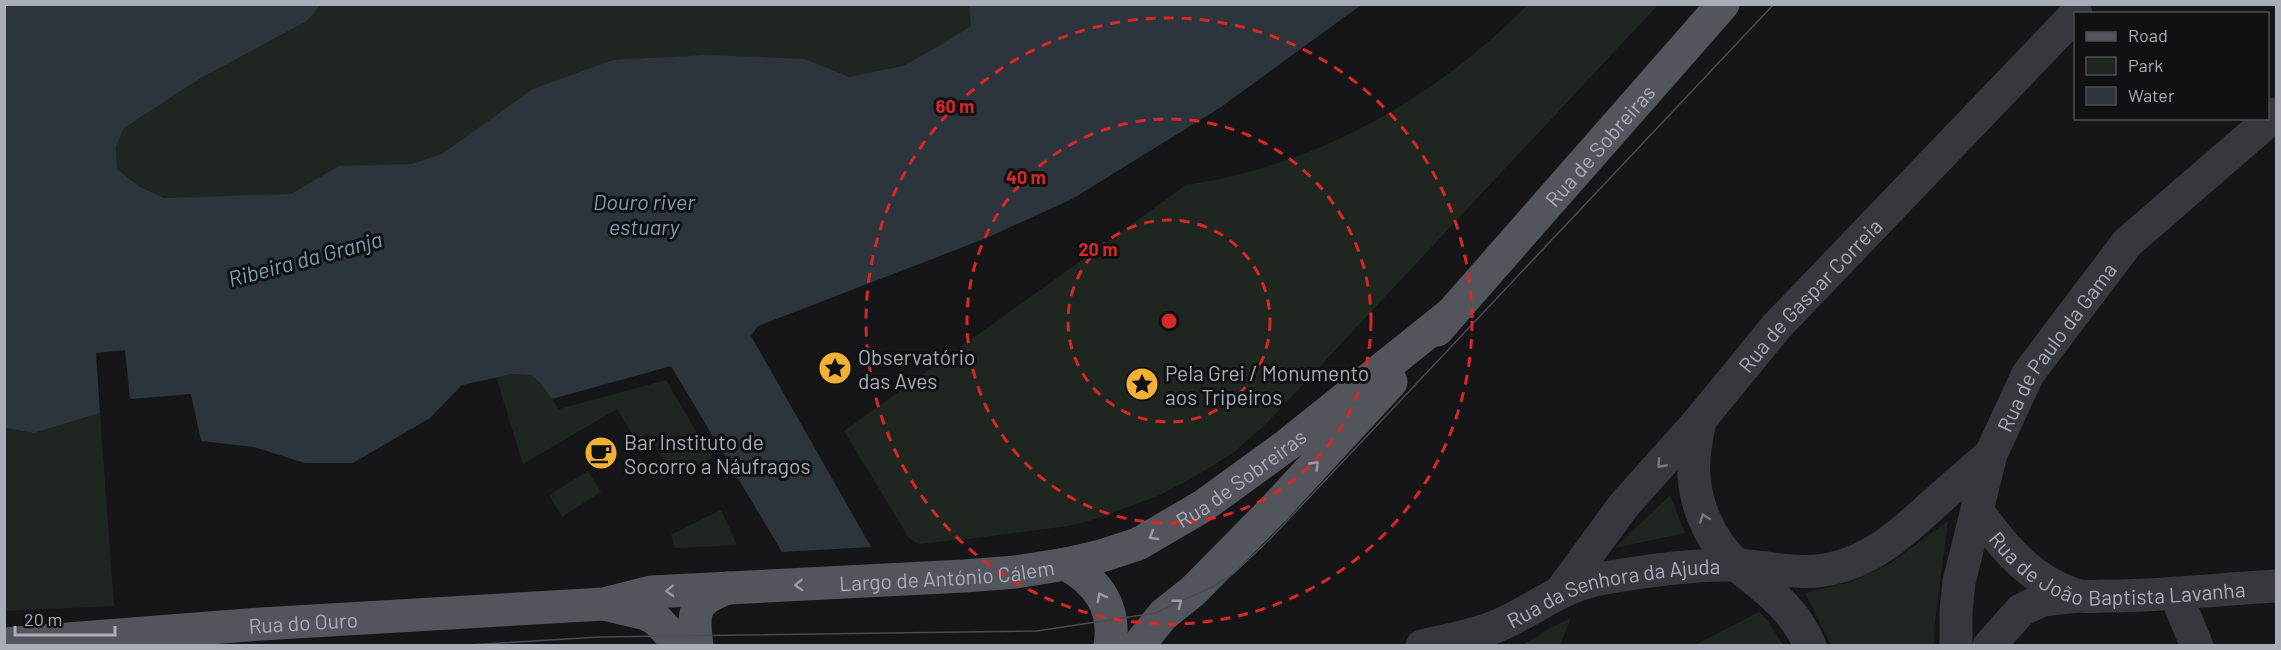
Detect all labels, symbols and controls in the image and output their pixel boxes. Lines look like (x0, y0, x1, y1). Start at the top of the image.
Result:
legend (2074, 12, 2269, 120)
text: Road (2128, 24, 2168, 46)
text: Park (2128, 54, 2163, 76)
street label: Rua de Sobreiras (1539, 79, 1659, 211)
text: Water (2128, 84, 2175, 106)
text: 60 m (936, 95, 974, 117)
text: 40 m (1006, 166, 1046, 188)
water label: Douro river estuary (593, 188, 696, 239)
street label: Rua de Gaspar Correia (1732, 213, 1886, 377)
water label: Ribeira da Granja (225, 225, 385, 291)
text: 20 m (1079, 238, 1117, 260)
street label: Rua de Paulo da Gama (1991, 257, 2121, 435)
centre of rings (1159, 311, 1179, 331)
place label: Observatório das Aves (858, 344, 975, 393)
place icon: Observatório das Aves (817, 350, 853, 386)
place label: Pela Grei / Monumento aos Tripeiros (1165, 360, 1369, 409)
place icon: Pela Grei / Monumento aos Tripeiros (1124, 366, 1160, 402)
street label: Rua de Sobreiras (1171, 423, 1310, 532)
place label: Bar Instituto de Socorro a Náufragos (624, 429, 811, 478)
cafe icon: Bar Instituto de Socorro a Náufragos (583, 435, 619, 471)
one-way arrow (1657, 457, 1668, 468)
one-way arrow (1308, 462, 1319, 473)
one-way arrow (1699, 513, 1711, 524)
street label: Rua de João Baptista Lavanha (1985, 526, 2246, 609)
one-way arrow (1149, 529, 1159, 540)
street label: Rua da Senhora da Ajuda (1502, 552, 1721, 632)
street label: Largo de António Cálem (838, 554, 1056, 595)
one-way arrow (794, 578, 803, 591)
one-way arrow (665, 585, 674, 598)
one-way arrow (1097, 593, 1109, 604)
scale bar (15, 599, 116, 637)
one-way arrow (1171, 600, 1182, 611)
street label: Rua do Ouro (248, 606, 359, 637)
text: 20 m (24, 608, 62, 630)

